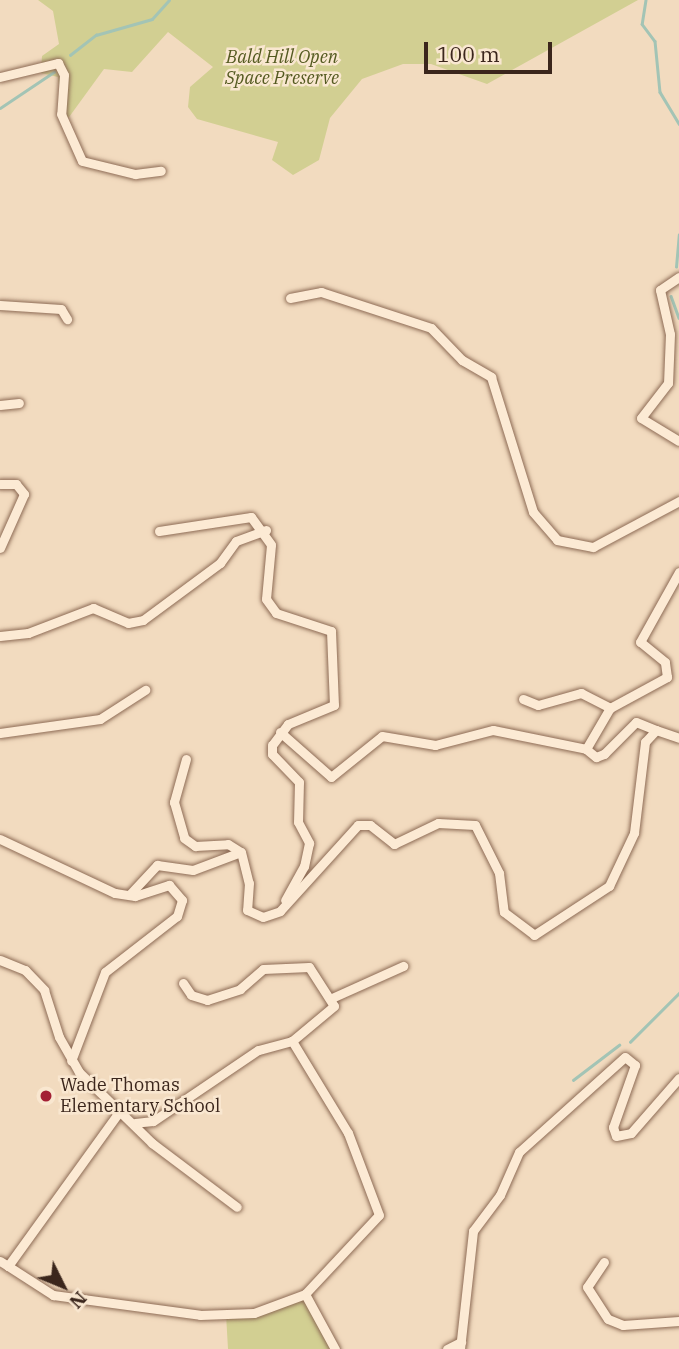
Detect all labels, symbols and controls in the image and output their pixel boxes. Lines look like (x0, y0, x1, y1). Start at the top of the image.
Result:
scale bar (427, 28, 555, 72)
text: 100 m (437, 40, 500, 68)
park label: Bald Hill Open Space Preserve (225, 47, 339, 90)
place label: Wade Thomas Elementary School (60, 1075, 220, 1118)
marker: Wade Thomas Elementary School (38, 1088, 54, 1104)
north arrow (28, 1251, 98, 1321)
text: N (64, 1287, 92, 1314)

